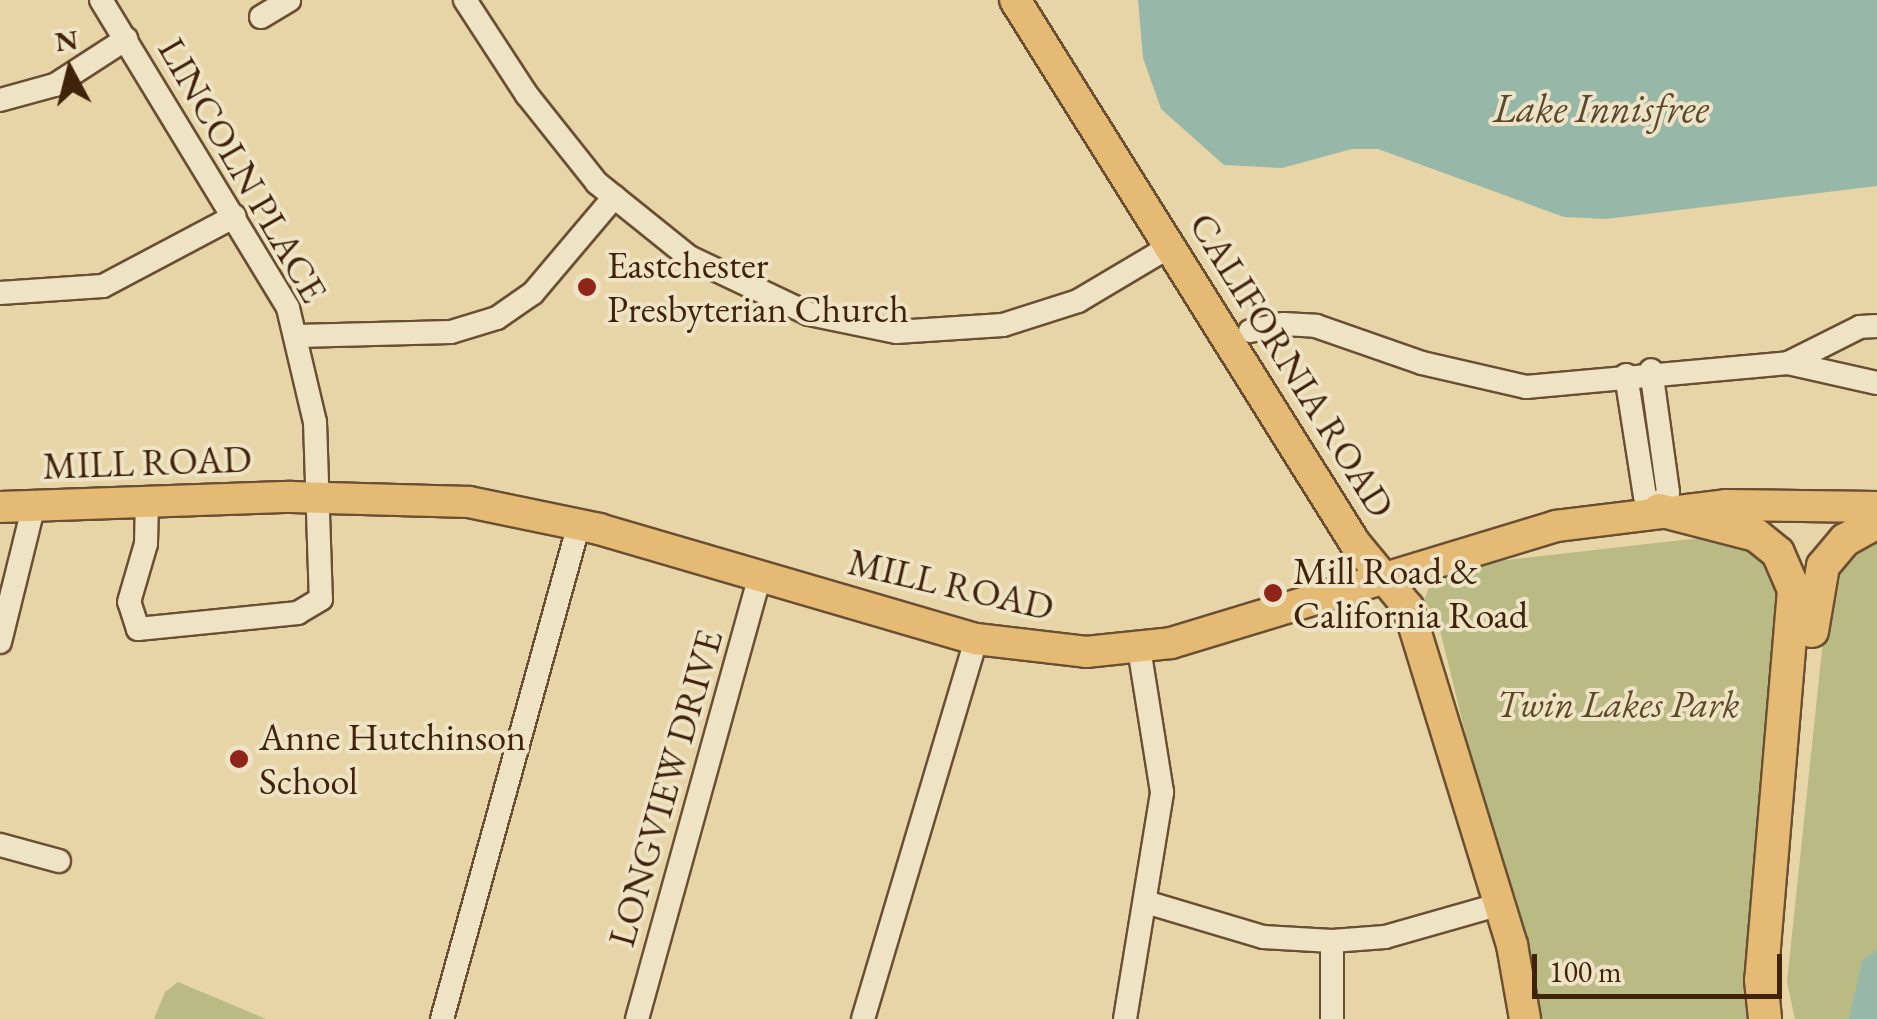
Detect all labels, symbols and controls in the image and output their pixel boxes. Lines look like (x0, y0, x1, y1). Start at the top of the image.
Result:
north arrow (20, 20, 120, 120)
text: N (53, 21, 80, 59)
street label: LINCOLN PLACE (149, 30, 337, 310)
water label: Lake Innisfree (1493, 84, 1709, 132)
street label: CALIFORNIA ROAD (1180, 204, 1404, 526)
place label: Eastchester Presbyterian Church (607, 242, 909, 332)
marker: Eastchester Presbyterian Church (576, 276, 598, 298)
street label: MILL ROAD (42, 436, 252, 488)
street label: MILL ROAD (844, 538, 1058, 630)
place label: Mill Road & California Road (1293, 548, 1528, 638)
marker: Mill Road & California Road (1262, 582, 1284, 604)
street label: LONGVIEW DRIVE (598, 625, 732, 951)
park label: Twin Lakes Park (1496, 681, 1740, 727)
place label: Anne Hutchinson School (259, 714, 526, 804)
marker: Anne Hutchinson School (228, 748, 250, 770)
scale bar (1537, 934, 1787, 996)
text: 100 m (1549, 952, 1622, 991)

